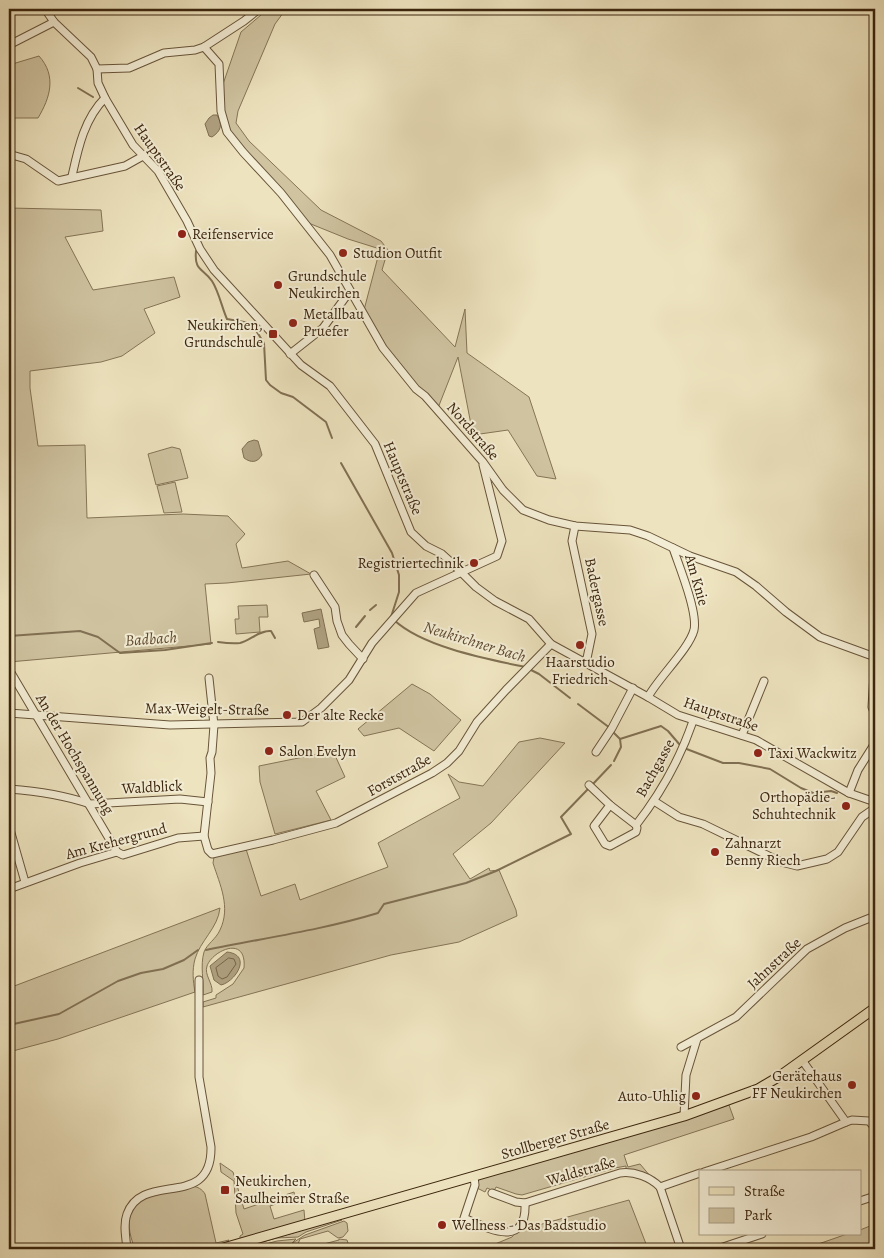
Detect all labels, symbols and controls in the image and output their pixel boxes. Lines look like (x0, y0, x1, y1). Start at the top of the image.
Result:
street label: Hauptstraße (129, 119, 191, 195)
place label: Reifenservice (192, 224, 274, 244)
marker: Reifenservice (176, 228, 188, 240)
place label: Studion Outfit (353, 243, 442, 263)
marker: Studion Outfit (337, 247, 349, 259)
place label: Grundschule Neukirchen (288, 266, 367, 303)
marker: Grundschule Neukirchen (272, 279, 284, 291)
place label: Metallbau Pruefer (303, 304, 365, 341)
place label: Neukirchen, Grundschule (184, 315, 263, 352)
marker: Metallbau Pruefer (287, 317, 299, 329)
marker: Neukirchen, Grundschule (267, 328, 279, 340)
street label: Nordstraße (442, 398, 504, 464)
street label: Hauptstraße (379, 438, 428, 518)
street label: Am Knie (680, 551, 714, 608)
place label: Registriertechnik (358, 553, 465, 573)
street label: Badergasse (580, 556, 614, 628)
marker: Registriertechnik (468, 557, 480, 569)
water label: Neukirchner Bach (421, 616, 529, 668)
water label: Badbach (124, 626, 178, 652)
marker: Haarstudio Friedrich (574, 639, 586, 651)
place label: Haarstudio Friedrich (545, 652, 615, 689)
street label: An der Hochspannung (31, 689, 119, 818)
street label: Hauptstraße (681, 692, 761, 736)
street label: Max-Weigelt-Straße (145, 698, 270, 720)
place label: Der alte Recke (297, 705, 384, 725)
marker: Der alte Recke (281, 709, 293, 721)
street label: Bachgasse (631, 735, 679, 801)
place label: Salon Evelyn (279, 741, 356, 761)
place label: Taxi Wackwitz (768, 743, 857, 763)
marker: Salon Evelyn (263, 745, 275, 757)
marker: Taxi Wackwitz (752, 747, 764, 759)
street label: Forststraße (363, 749, 435, 801)
street label: Waldblick (120, 775, 183, 799)
place label: Orthopädie- Schuhtechnik (752, 787, 837, 824)
marker: Orthopädie- Schuhtechnik (840, 800, 852, 812)
street label: Am Krehergrund (62, 818, 170, 864)
place label: Zahnarzt Benny Riech (725, 833, 801, 870)
marker: Zahnarzt Benny Riech (709, 846, 721, 858)
street label: Jahnstraße (743, 933, 805, 993)
place label: Gerätehaus FF Neukirchen (752, 1066, 842, 1103)
marker: Gerätehaus FF Neukirchen (846, 1079, 858, 1091)
place label: Auto-Uhlig (617, 1086, 686, 1106)
marker: Auto-Uhlig (690, 1090, 702, 1102)
street label: Stollberger Straße (499, 1114, 612, 1164)
street label: Waldstraße (543, 1152, 618, 1191)
legend (699, 1170, 862, 1236)
place label: Neukirchen, Saulheimer Straße (235, 1171, 350, 1208)
text: Straße (744, 1181, 785, 1201)
marker: Neukirchen, Saulheimer Straße (219, 1184, 231, 1196)
text: Park (744, 1205, 773, 1225)
place label: Wellness - Das Badstudio (451, 1215, 606, 1235)
marker: Wellness - Das Badstudio (436, 1219, 448, 1231)

